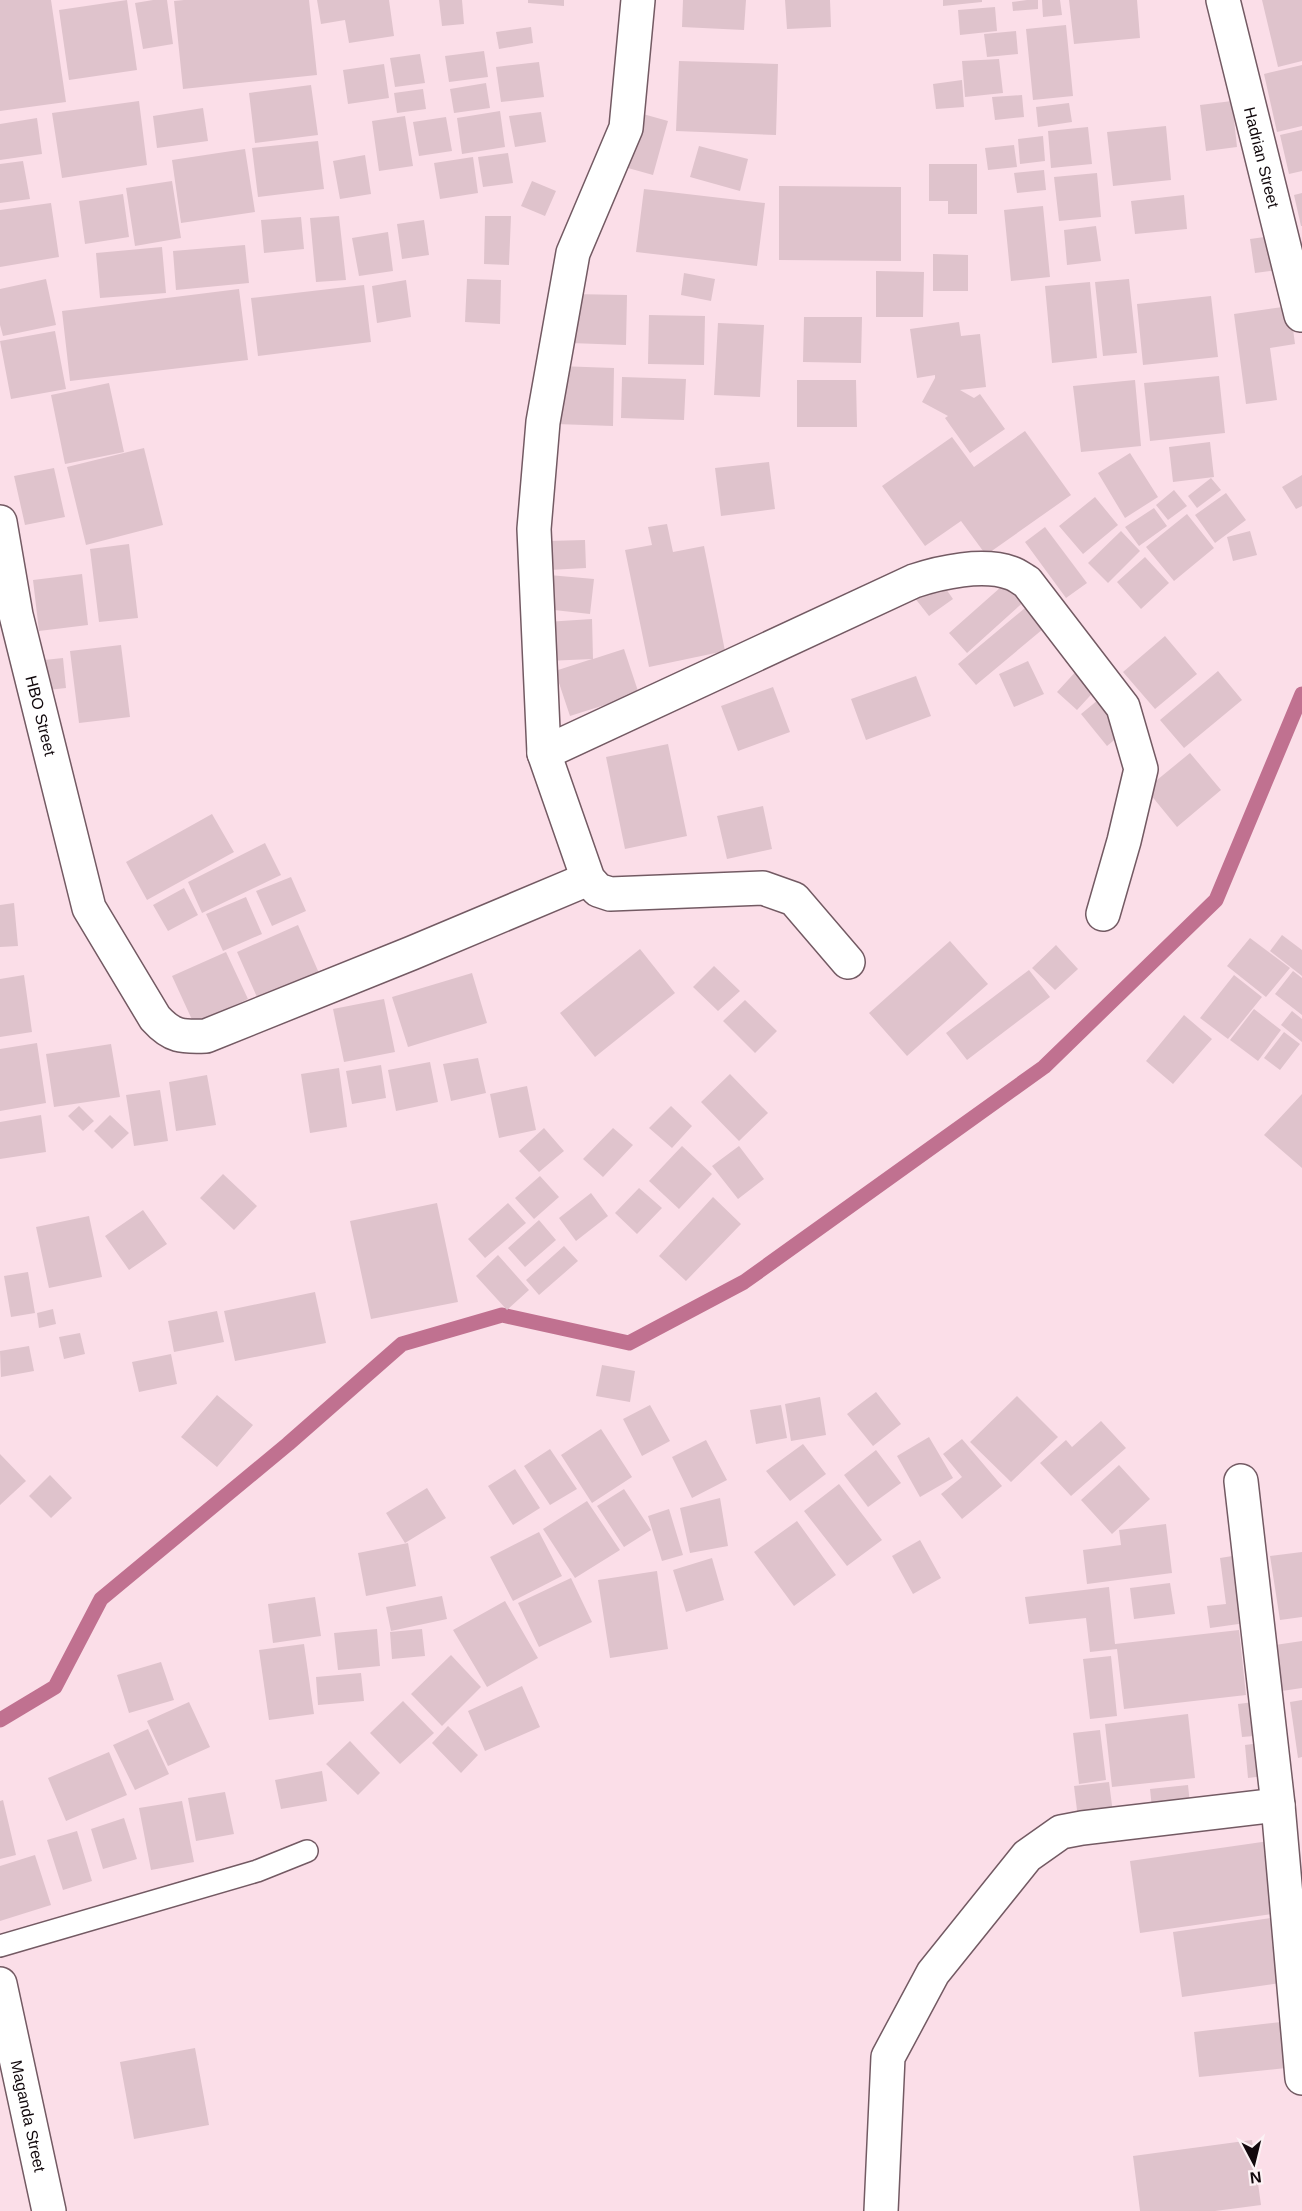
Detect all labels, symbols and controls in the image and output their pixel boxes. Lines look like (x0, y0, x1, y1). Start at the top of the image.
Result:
street label: Hadrian Street (1241, 105, 1282, 210)
street label: HBO Street (22, 674, 59, 758)
street label: Maganda Street (8, 2059, 48, 2174)
north arrow (1224, 2133, 1284, 2193)
text: N (1249, 2168, 1263, 2187)

